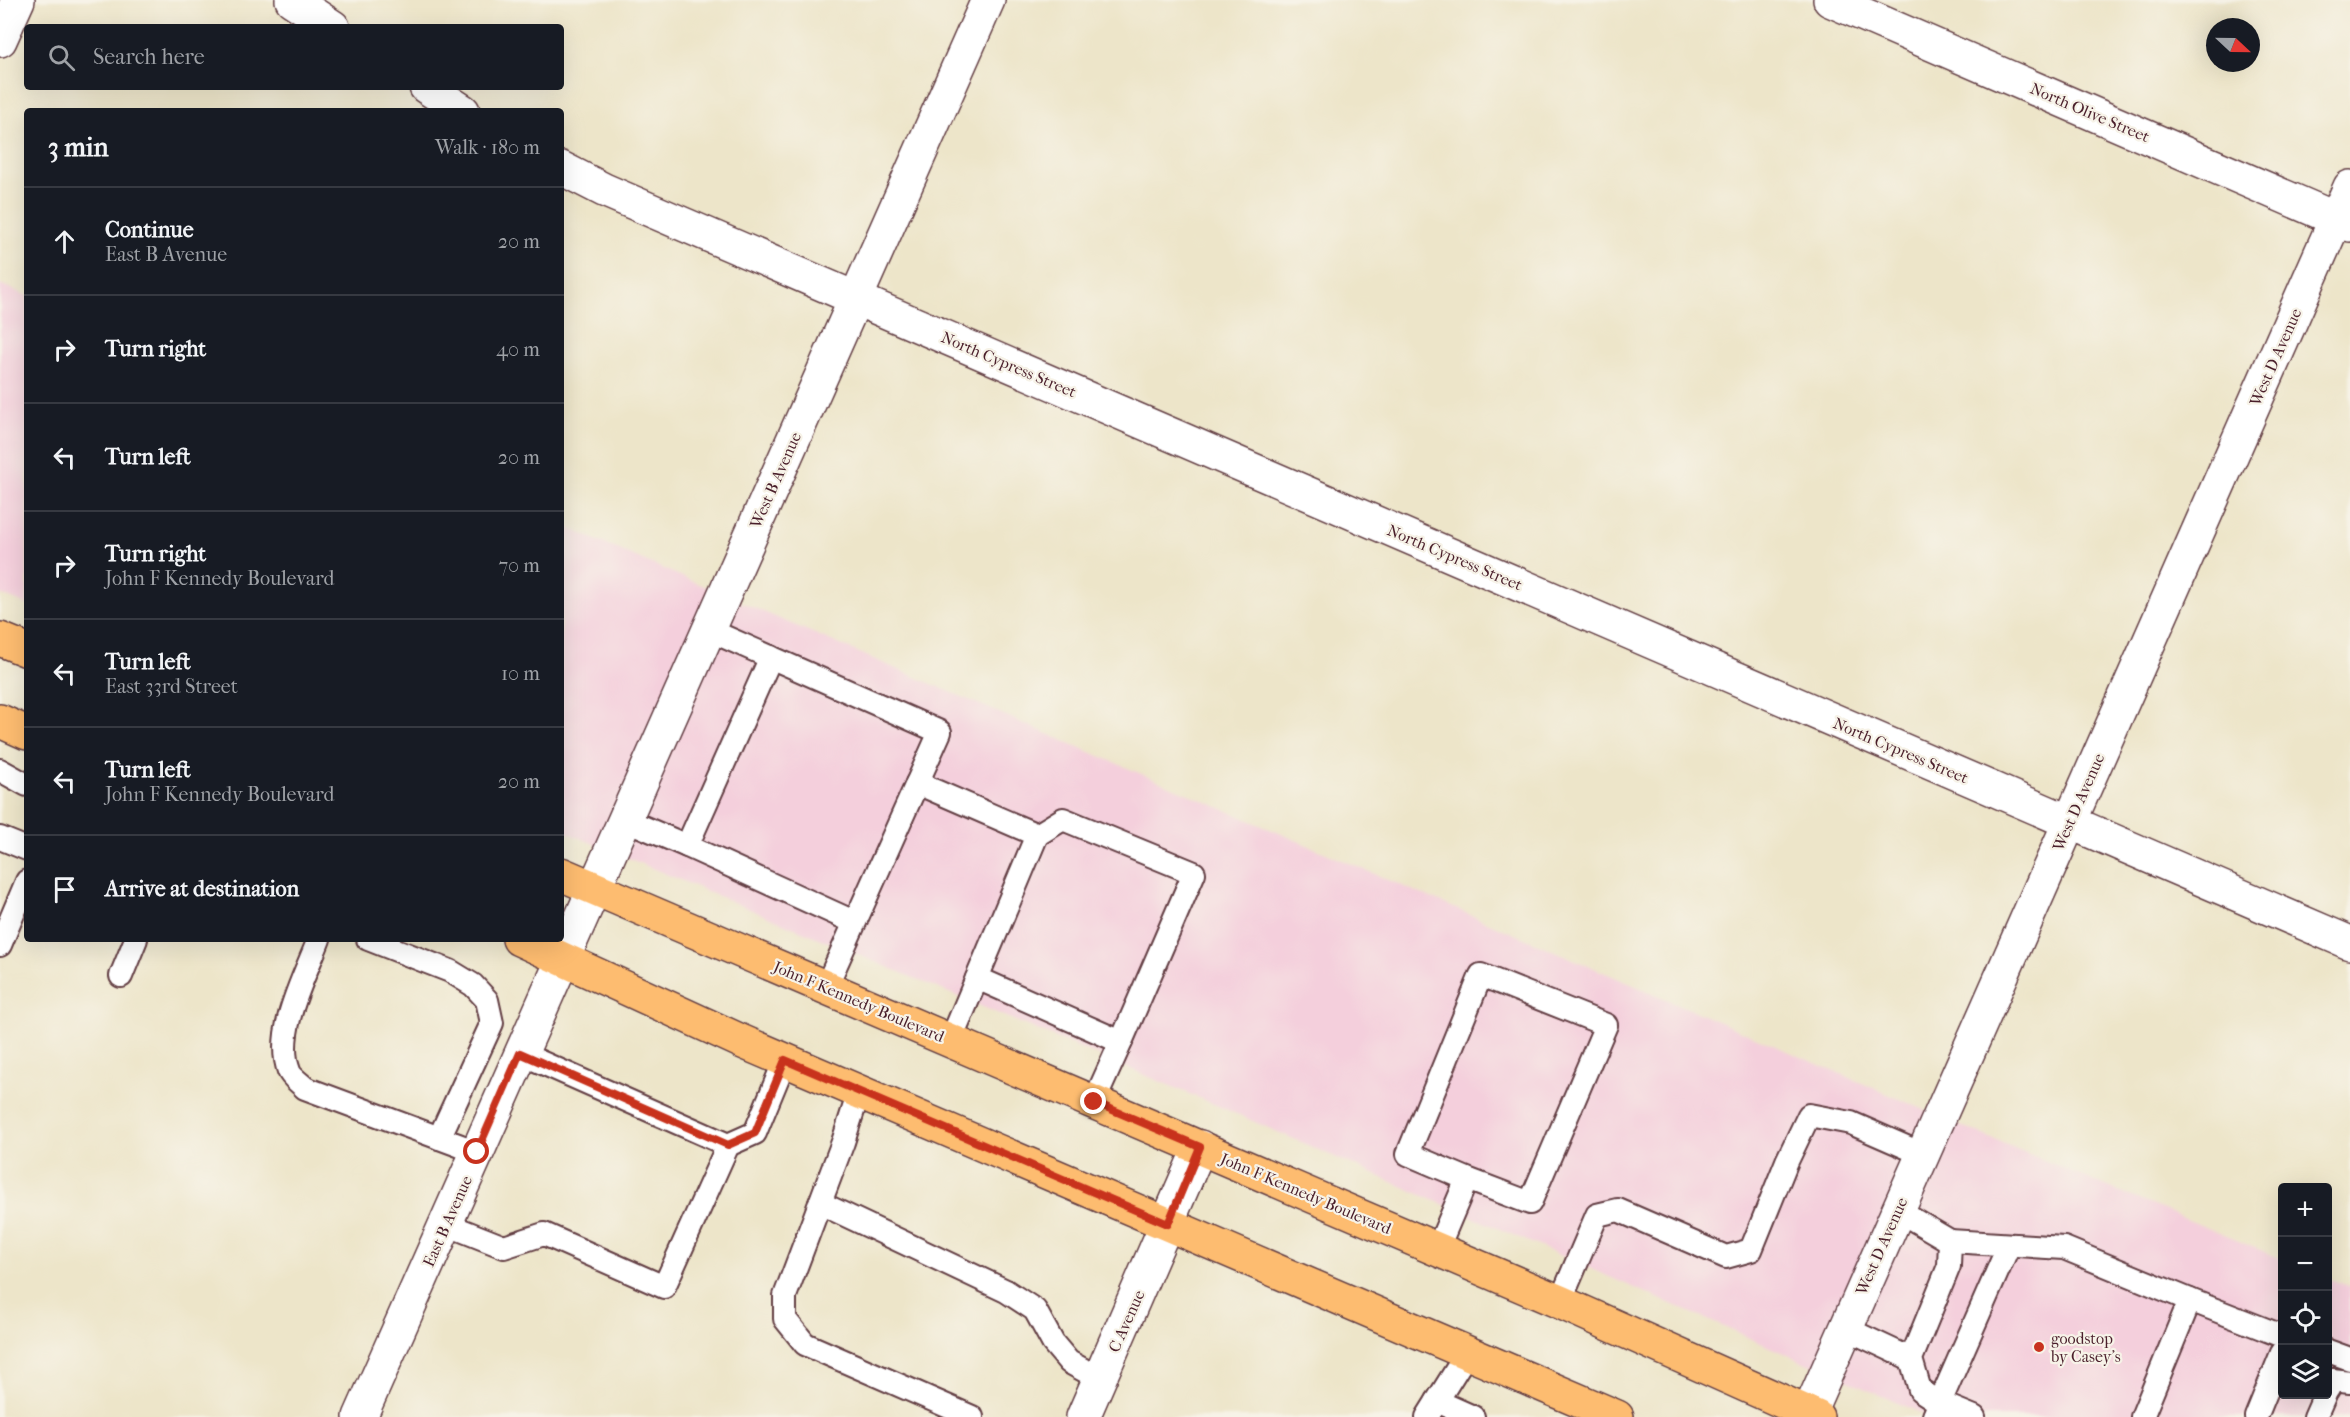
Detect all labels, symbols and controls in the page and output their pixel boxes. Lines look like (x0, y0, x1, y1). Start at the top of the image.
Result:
north arrow (2206, 18, 2260, 72)
search box (24, 24, 564, 90)
icon: search (45, 41, 78, 74)
text: Search here (93, 44, 205, 70)
street label: North Olive Street (2027, 79, 2153, 146)
text: 3 min (48, 132, 109, 163)
text: Walk · 180 m (435, 136, 540, 159)
text: Continue (105, 217, 194, 243)
icon: ahead (48, 225, 81, 258)
text: 20 m (498, 230, 540, 253)
text: East B Avenue (105, 243, 227, 266)
street label: West D Avenue (2245, 305, 2306, 410)
street label: North Cypress Street (938, 327, 1079, 402)
icon: right (48, 333, 81, 366)
text: Turn right (105, 336, 206, 362)
text: 40 m (496, 338, 540, 361)
street label: West B Avenue (745, 429, 805, 532)
icon: left (48, 441, 81, 474)
text: Turn left (105, 444, 191, 470)
text: 20 m (498, 446, 540, 469)
street label: North Cypress Street (1384, 520, 1525, 595)
text: Turn right (105, 541, 206, 567)
icon: right (48, 549, 81, 582)
text: 70 m (498, 554, 540, 577)
text: John F Kennedy Boulevard (105, 567, 335, 590)
text: Turn left (105, 649, 191, 675)
icon: left (48, 657, 81, 690)
text: 10 m (501, 662, 540, 685)
text: East 33rd Street (105, 675, 238, 698)
street label: North Cypress Street (1830, 713, 1971, 788)
street label: West D Avenue (2048, 750, 2109, 855)
text: Turn left (105, 757, 191, 783)
icon: left (48, 765, 81, 798)
text: 20 m (498, 770, 540, 793)
text: John F Kennedy Boulevard (105, 783, 335, 806)
icon: arrive (48, 873, 81, 906)
text: Arrive at destination (105, 876, 299, 902)
street label: John F Kennedy Boulevard (769, 956, 947, 1046)
route end (1080, 1088, 1106, 1114)
route start (463, 1138, 489, 1164)
street label: John F Kennedy Boulevard (1216, 1148, 1394, 1238)
street label: East B Avenue (419, 1173, 476, 1270)
map controls (2278, 1183, 2332, 1399)
button: + (2278, 1183, 2332, 1237)
street label: West D Avenue (1851, 1194, 1912, 1299)
button: − (2278, 1237, 2332, 1291)
street label: C Avenue (1104, 1287, 1149, 1355)
button: locate (2278, 1291, 2332, 1345)
place label: goodstop by Casey's (2050, 1329, 2121, 1366)
marker: goodstop by Casey's (2032, 1340, 2046, 1354)
button: layers (2278, 1345, 2332, 1399)

